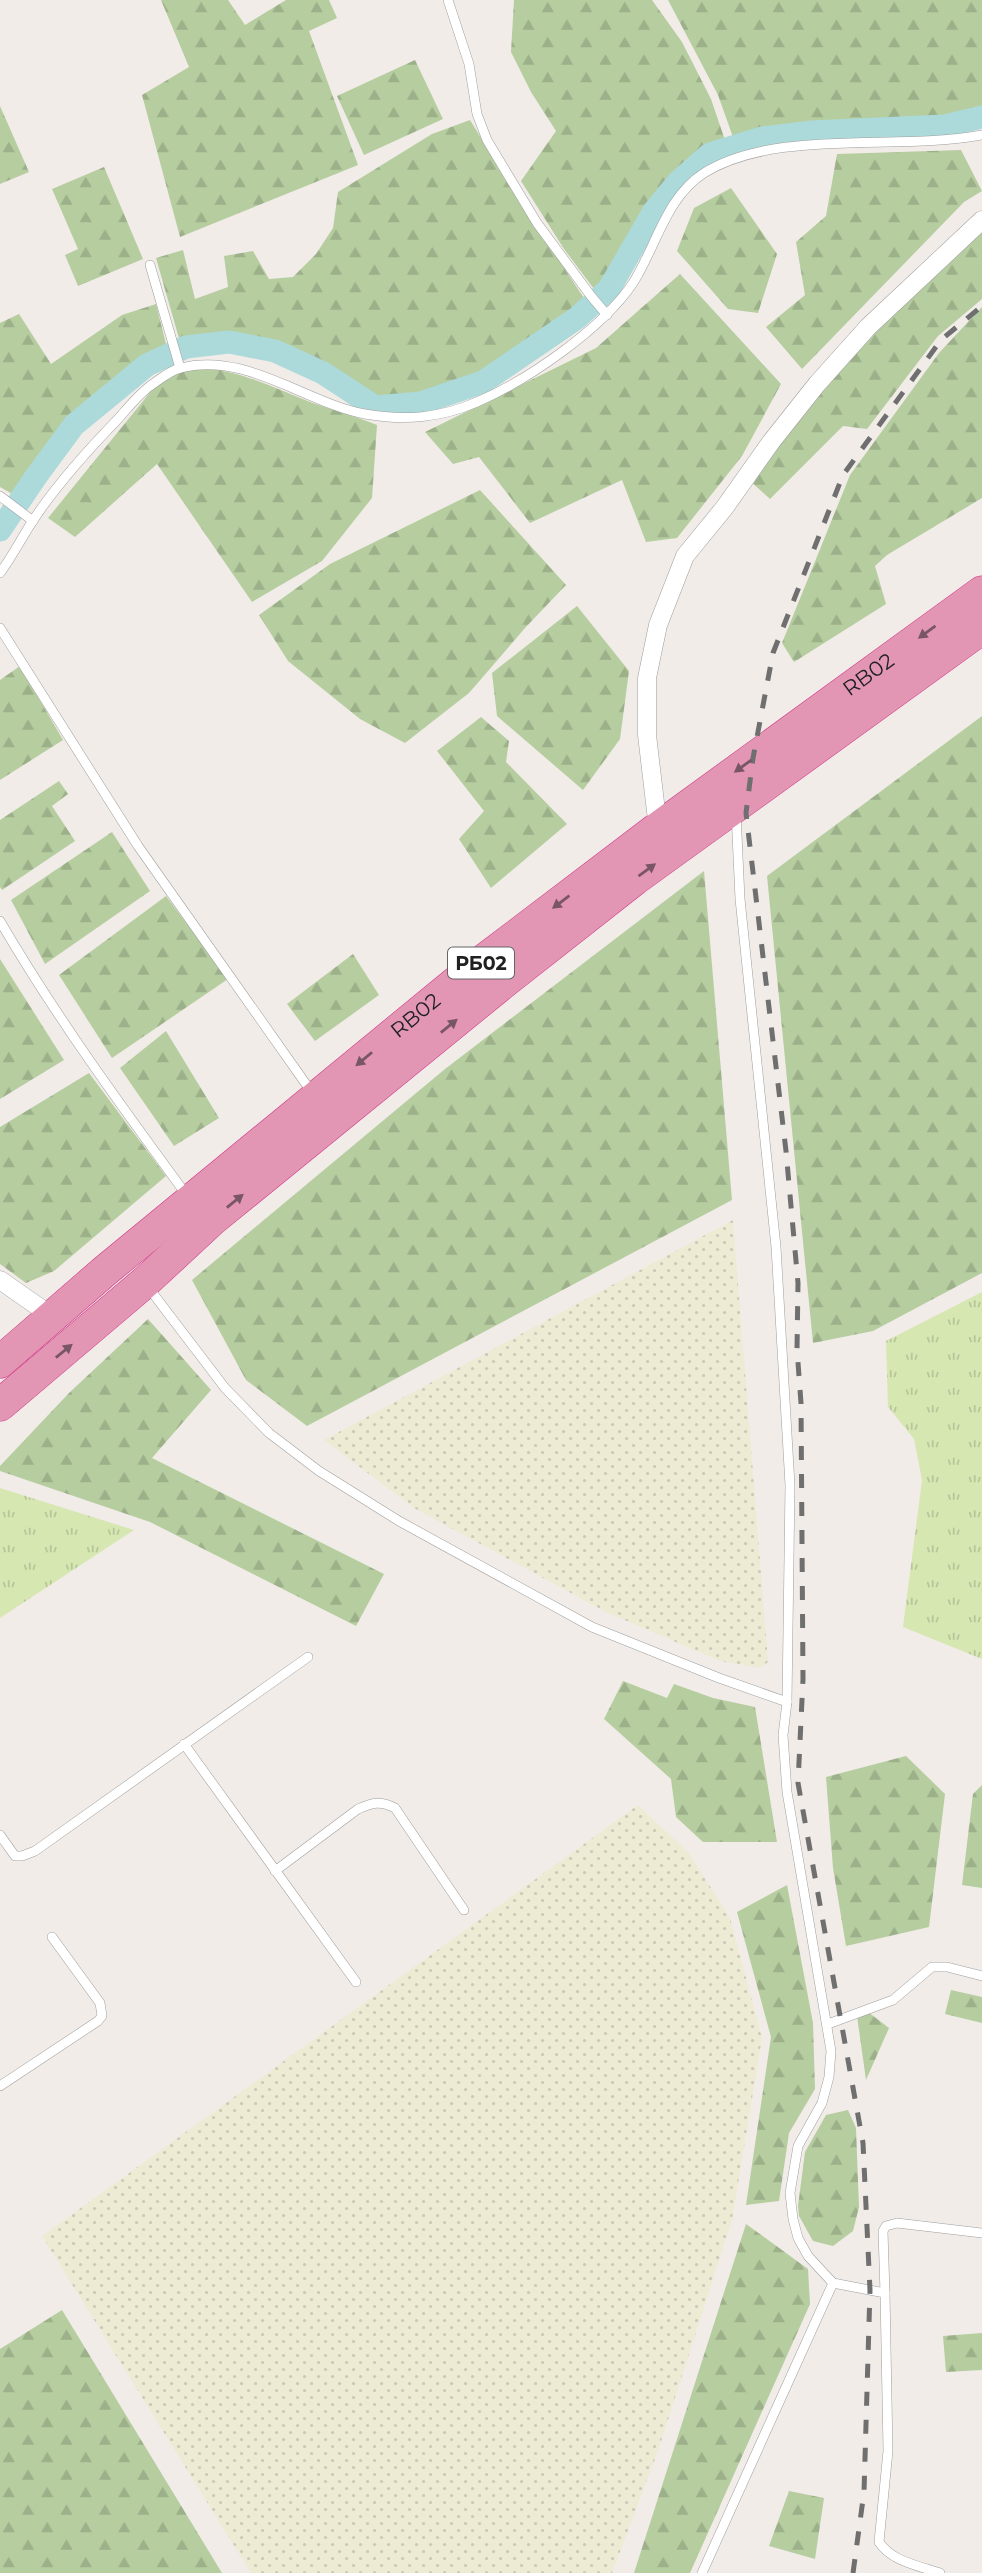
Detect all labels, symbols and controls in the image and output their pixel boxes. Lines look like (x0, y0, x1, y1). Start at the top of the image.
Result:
one-way arrow (918, 625, 936, 639)
street label: RB02 (838, 647, 899, 701)
one-way arrow (734, 758, 752, 772)
one-way arrow (638, 863, 657, 877)
one-way arrow (552, 894, 570, 909)
road number: РБ02 (448, 948, 514, 979)
street label: RB02 (385, 987, 445, 1043)
one-way arrow (440, 1018, 458, 1033)
one-way arrow (355, 1051, 372, 1066)
one-way arrow (226, 1193, 244, 1208)
one-way arrow (56, 1344, 73, 1359)

